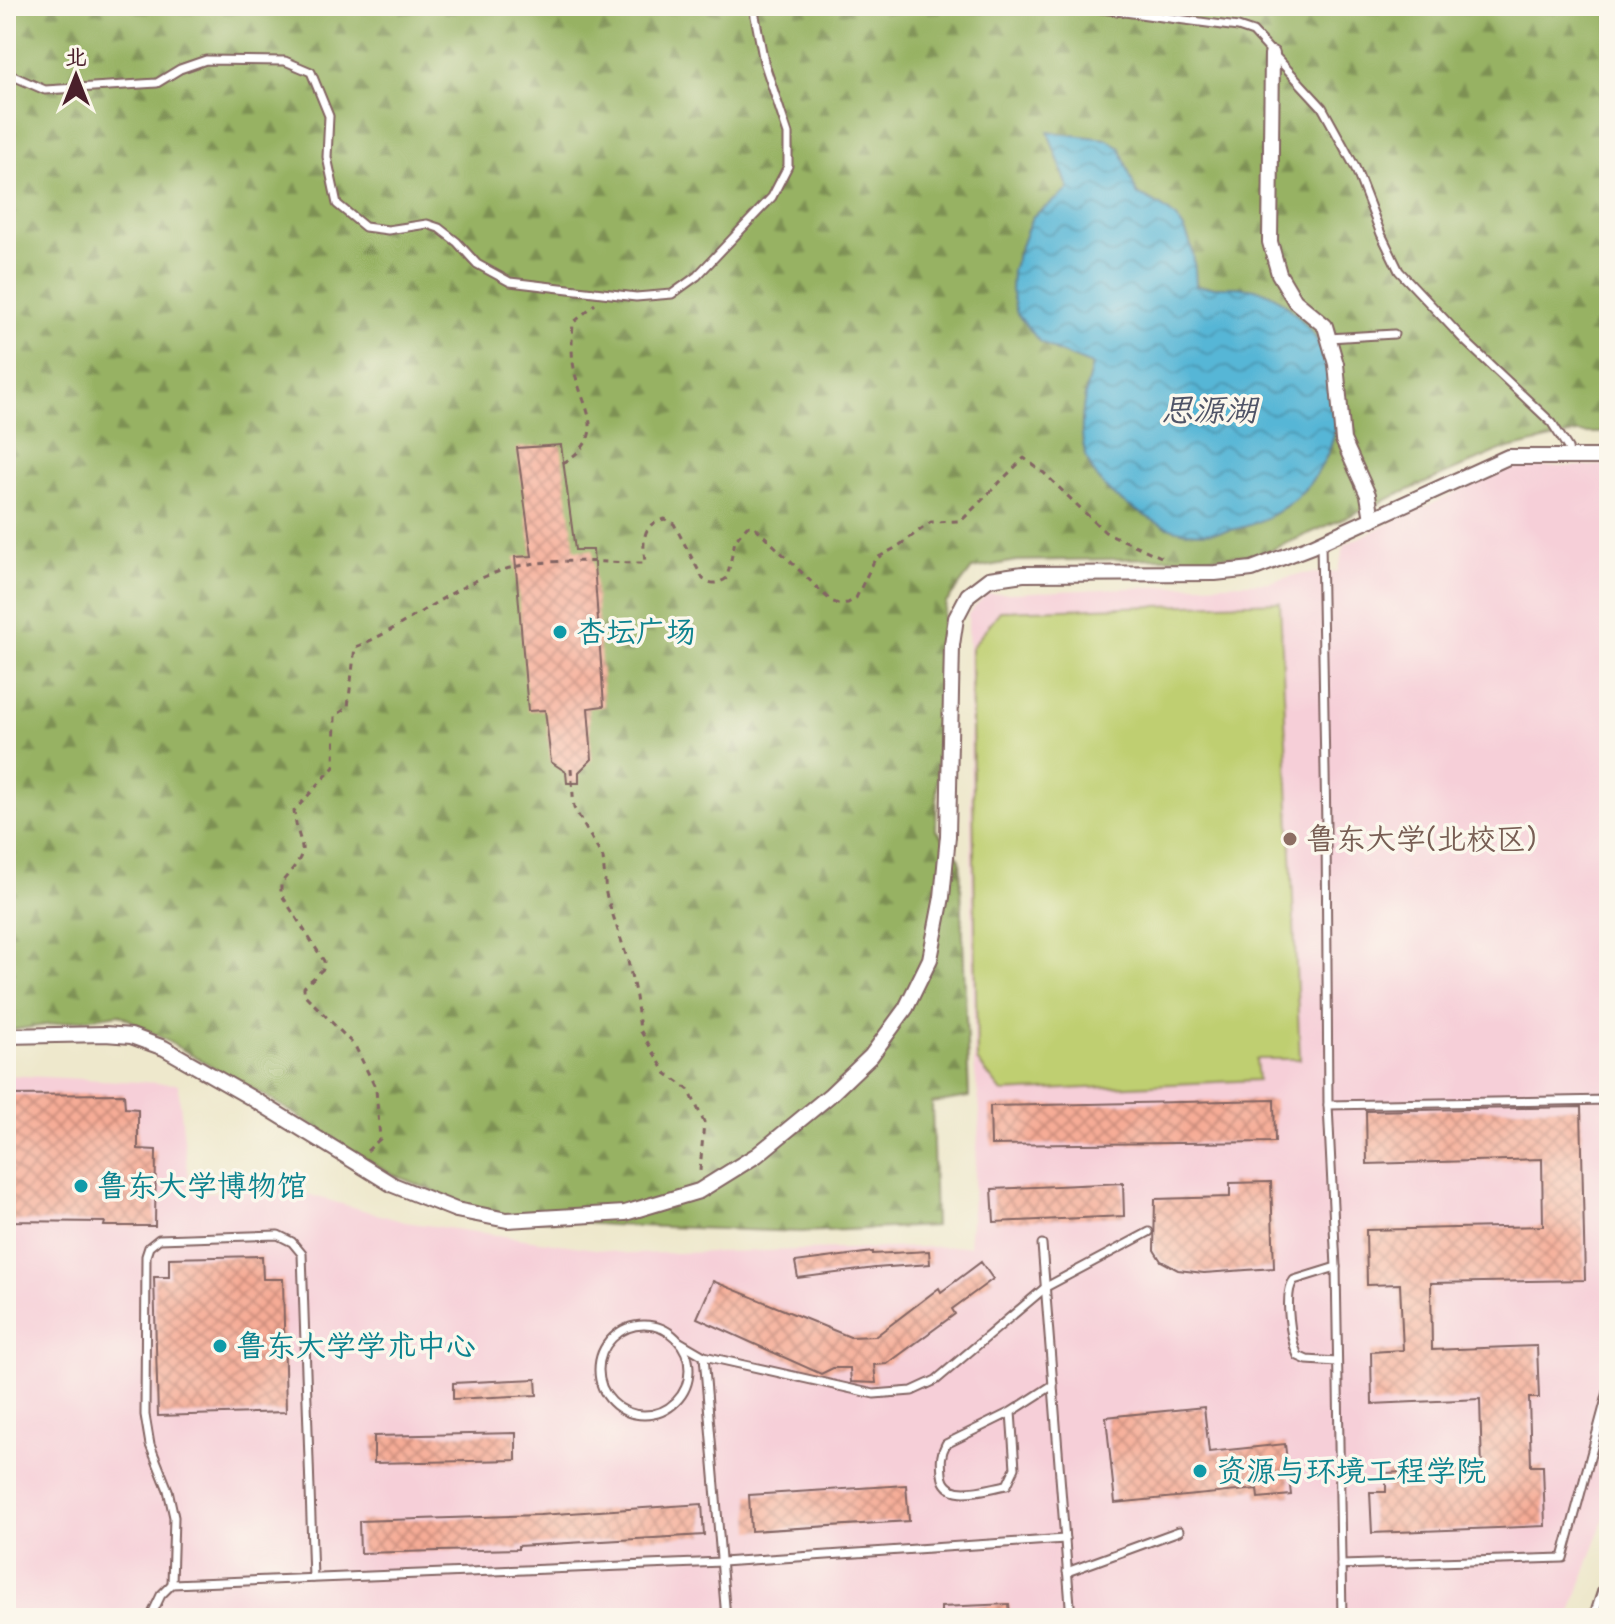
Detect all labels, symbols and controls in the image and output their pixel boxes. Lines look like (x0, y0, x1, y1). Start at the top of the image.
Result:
north arrow (36, 36, 116, 116)
text: 北 (65, 41, 87, 71)
water label: 思源湖 (1161, 388, 1260, 431)
place label: 杏坛广场 (576, 611, 696, 651)
marker: 杏坛广场 (551, 623, 569, 641)
place label: 鲁东大学(北校区) (1306, 818, 1537, 858)
marker: 鲁东大学(北校区) (1281, 830, 1299, 848)
place label: 鲁东大学博物馆 (97, 1165, 307, 1205)
marker: 鲁东大学博物馆 (72, 1177, 90, 1195)
place label: 鲁东大学学术中心 (236, 1325, 476, 1365)
marker: 鲁东大学学术中心 (211, 1337, 229, 1355)
place label: 资源与环境工程学院 (1216, 1450, 1486, 1490)
marker: 资源与环境工程学院 (1191, 1462, 1209, 1480)

